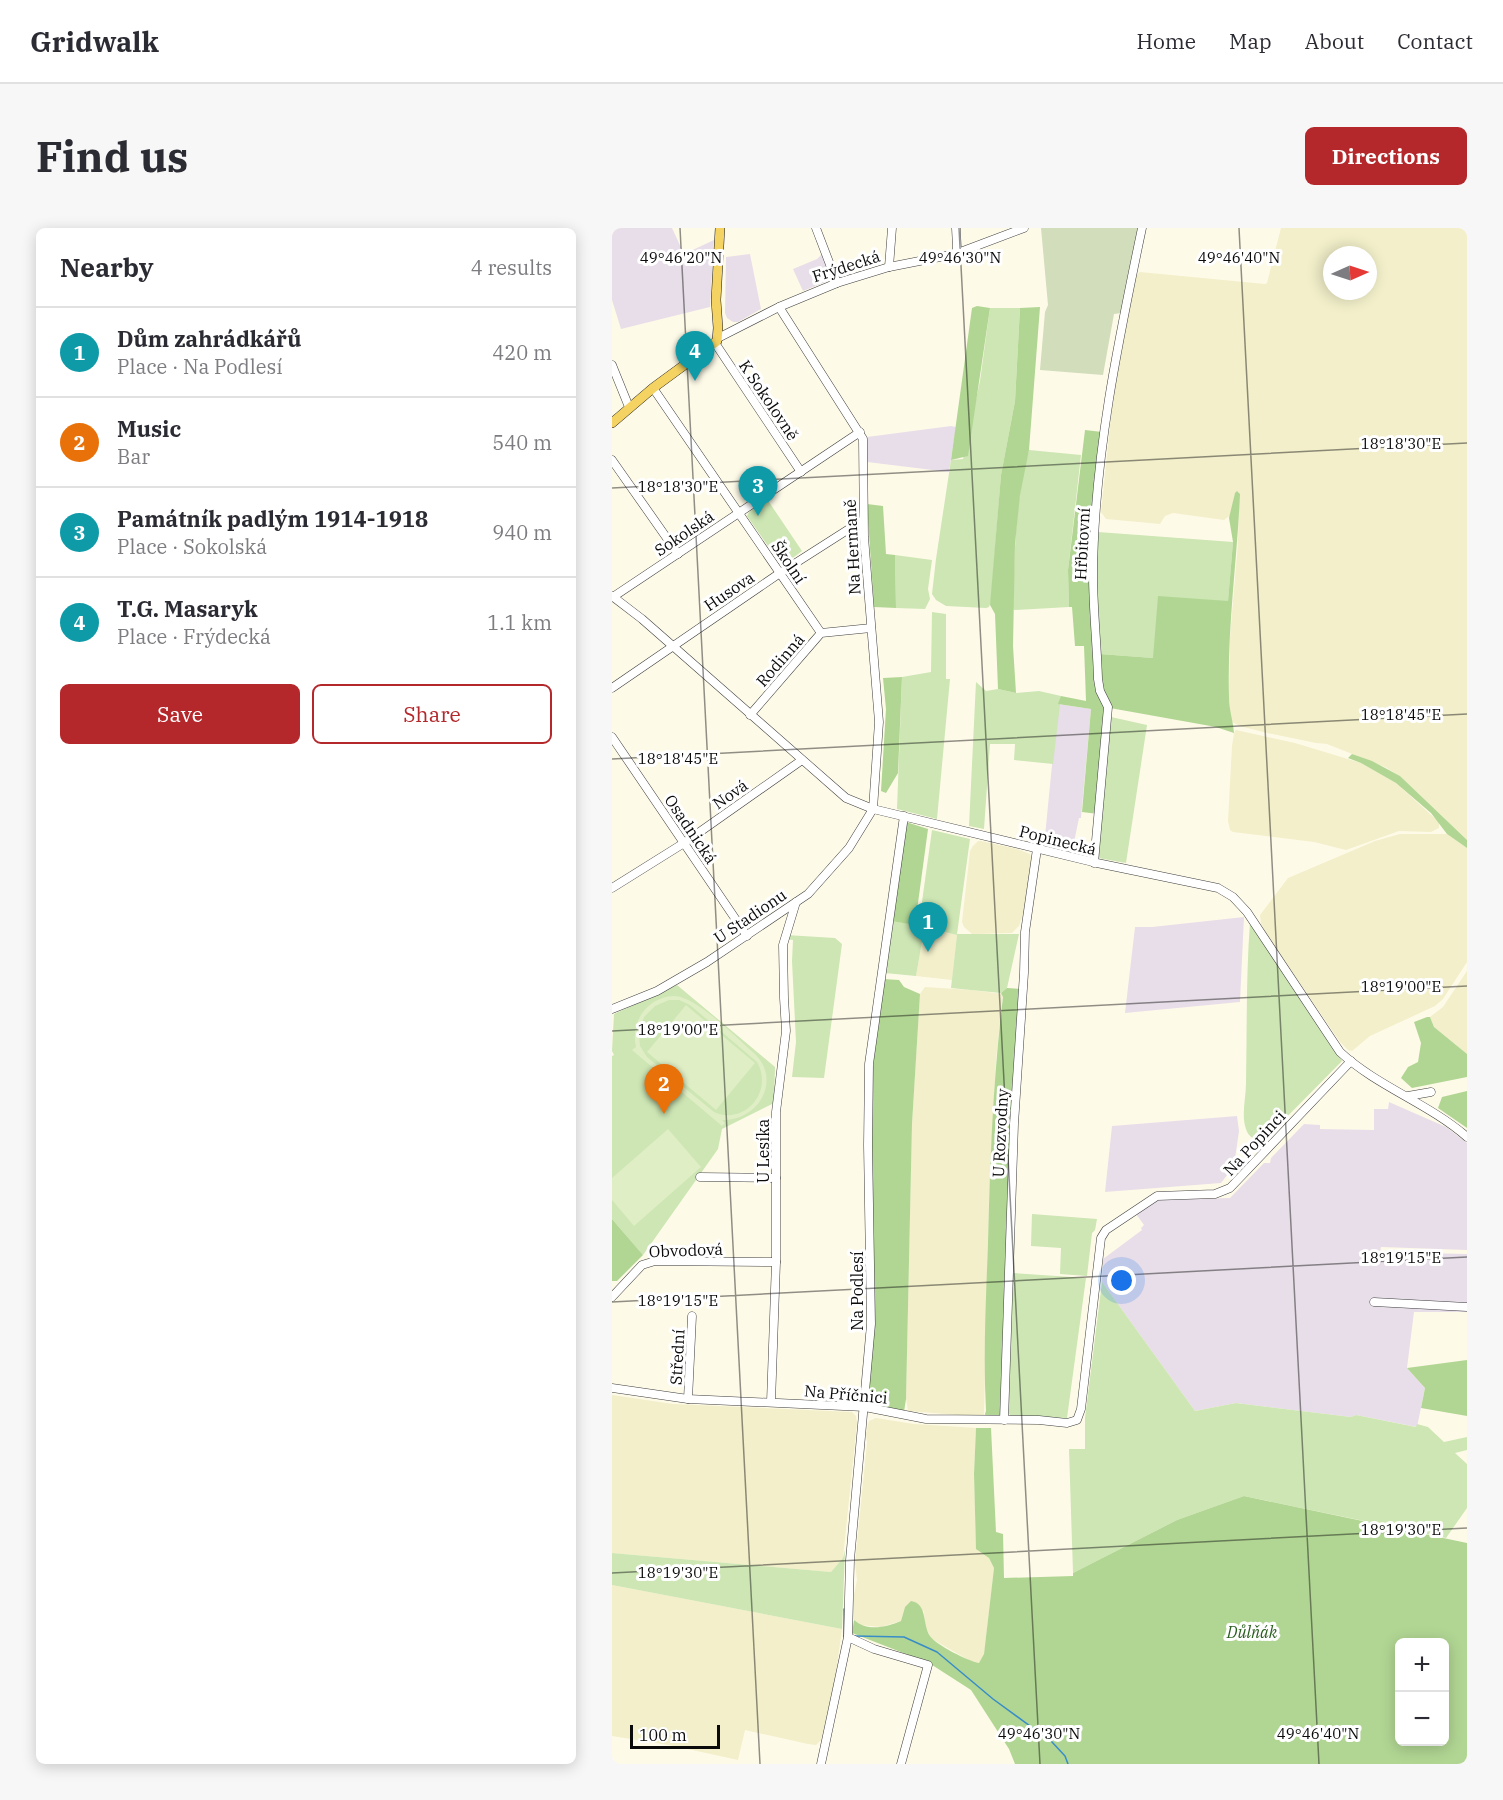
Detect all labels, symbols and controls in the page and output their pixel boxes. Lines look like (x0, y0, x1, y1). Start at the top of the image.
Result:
text: Gridwalk (30, 23, 159, 60)
text: Home (1136, 27, 1196, 55)
text: Map (1229, 27, 1272, 55)
text: About (1305, 27, 1364, 55)
text: Contact (1397, 27, 1473, 55)
button: Directions (1305, 127, 1467, 185)
text: Find us (36, 129, 188, 184)
street label: Frýdecká (810, 246, 883, 286)
north arrow (1323, 246, 1377, 300)
text: 49°46'20"N (640, 248, 722, 267)
text: 49°46'30"N (919, 248, 1001, 267)
text: 49°46'40"N (1198, 248, 1280, 267)
text: Nearby (60, 250, 154, 284)
text: 4 results (471, 254, 552, 281)
text: Dům zahrádkářů (117, 324, 301, 353)
pin: 4 (676, 332, 715, 381)
text: 1 (74, 339, 86, 366)
text: 420 m (492, 339, 552, 366)
text: Place · Na Podlesí (117, 353, 283, 380)
street label: K Sokolovně (735, 356, 803, 444)
text: Music (117, 414, 181, 443)
text: 2 (74, 429, 86, 456)
text: 540 m (492, 429, 552, 456)
text: 18°18'30"E (1361, 434, 1441, 453)
text: Bar (117, 443, 150, 470)
pin: 3 (738, 466, 778, 516)
text: 18°18'30"E (638, 477, 718, 496)
street label: Na Hermaně (840, 499, 864, 595)
text: Památník padlým 1914-1918 (117, 504, 428, 533)
street label: Sokolská (651, 506, 718, 560)
street label: Hřbitovní (1070, 507, 1094, 581)
text: 3 (74, 519, 86, 546)
text: 940 m (492, 519, 552, 546)
text: Place · Sokolská (117, 533, 267, 560)
street label: Školní (767, 536, 811, 587)
street label: Husova (700, 567, 758, 615)
text: T.G. Masaryk (117, 594, 258, 623)
text: 4 (74, 609, 86, 636)
text: 1.1 km (487, 609, 552, 636)
text: Place · Frýdecká (117, 623, 271, 650)
street label: Rodinná (752, 629, 809, 691)
button: Save (60, 684, 300, 744)
button: Share (312, 684, 552, 744)
text: 18°18'45"E (1361, 705, 1441, 724)
text: 18°18'45"E (638, 749, 718, 768)
street label: Nová (709, 775, 752, 813)
street label: Osadnická (661, 791, 722, 868)
street label: Popinecká (1017, 821, 1099, 859)
street label: U Stadionu (710, 884, 790, 948)
pin: 1 (908, 902, 948, 952)
text: 18°19'00"E (1361, 977, 1441, 996)
text: 18°19'00"E (638, 1020, 718, 1039)
pin: 2 (644, 1064, 684, 1114)
street label: U Rozvodny (988, 1088, 1012, 1178)
street label: Na Popinci (1219, 1106, 1289, 1180)
street label: U Lesíka (753, 1118, 773, 1183)
street label: Obvodová (649, 1239, 724, 1261)
text: 18°19'15"E (1361, 1248, 1441, 1267)
street label: Na Podlesí (847, 1251, 867, 1331)
your location (1107, 1266, 1136, 1295)
text: 18°19'15"E (638, 1291, 718, 1310)
street label: Střední (666, 1329, 688, 1385)
street label: Na Příčnici (803, 1380, 889, 1408)
text: 18°19'30"E (1361, 1520, 1441, 1539)
text: 18°19'30"E (638, 1563, 718, 1582)
park label: Důlňák (1226, 1622, 1278, 1642)
map controls (1395, 1638, 1449, 1746)
button: + (1395, 1638, 1449, 1692)
button: − (1395, 1692, 1449, 1746)
scale bar (630, 1722, 720, 1750)
text: 49°46'30"N (998, 1724, 1080, 1743)
text: 49°46'40"N (1277, 1724, 1359, 1743)
text: 100 m (639, 1725, 687, 1745)

